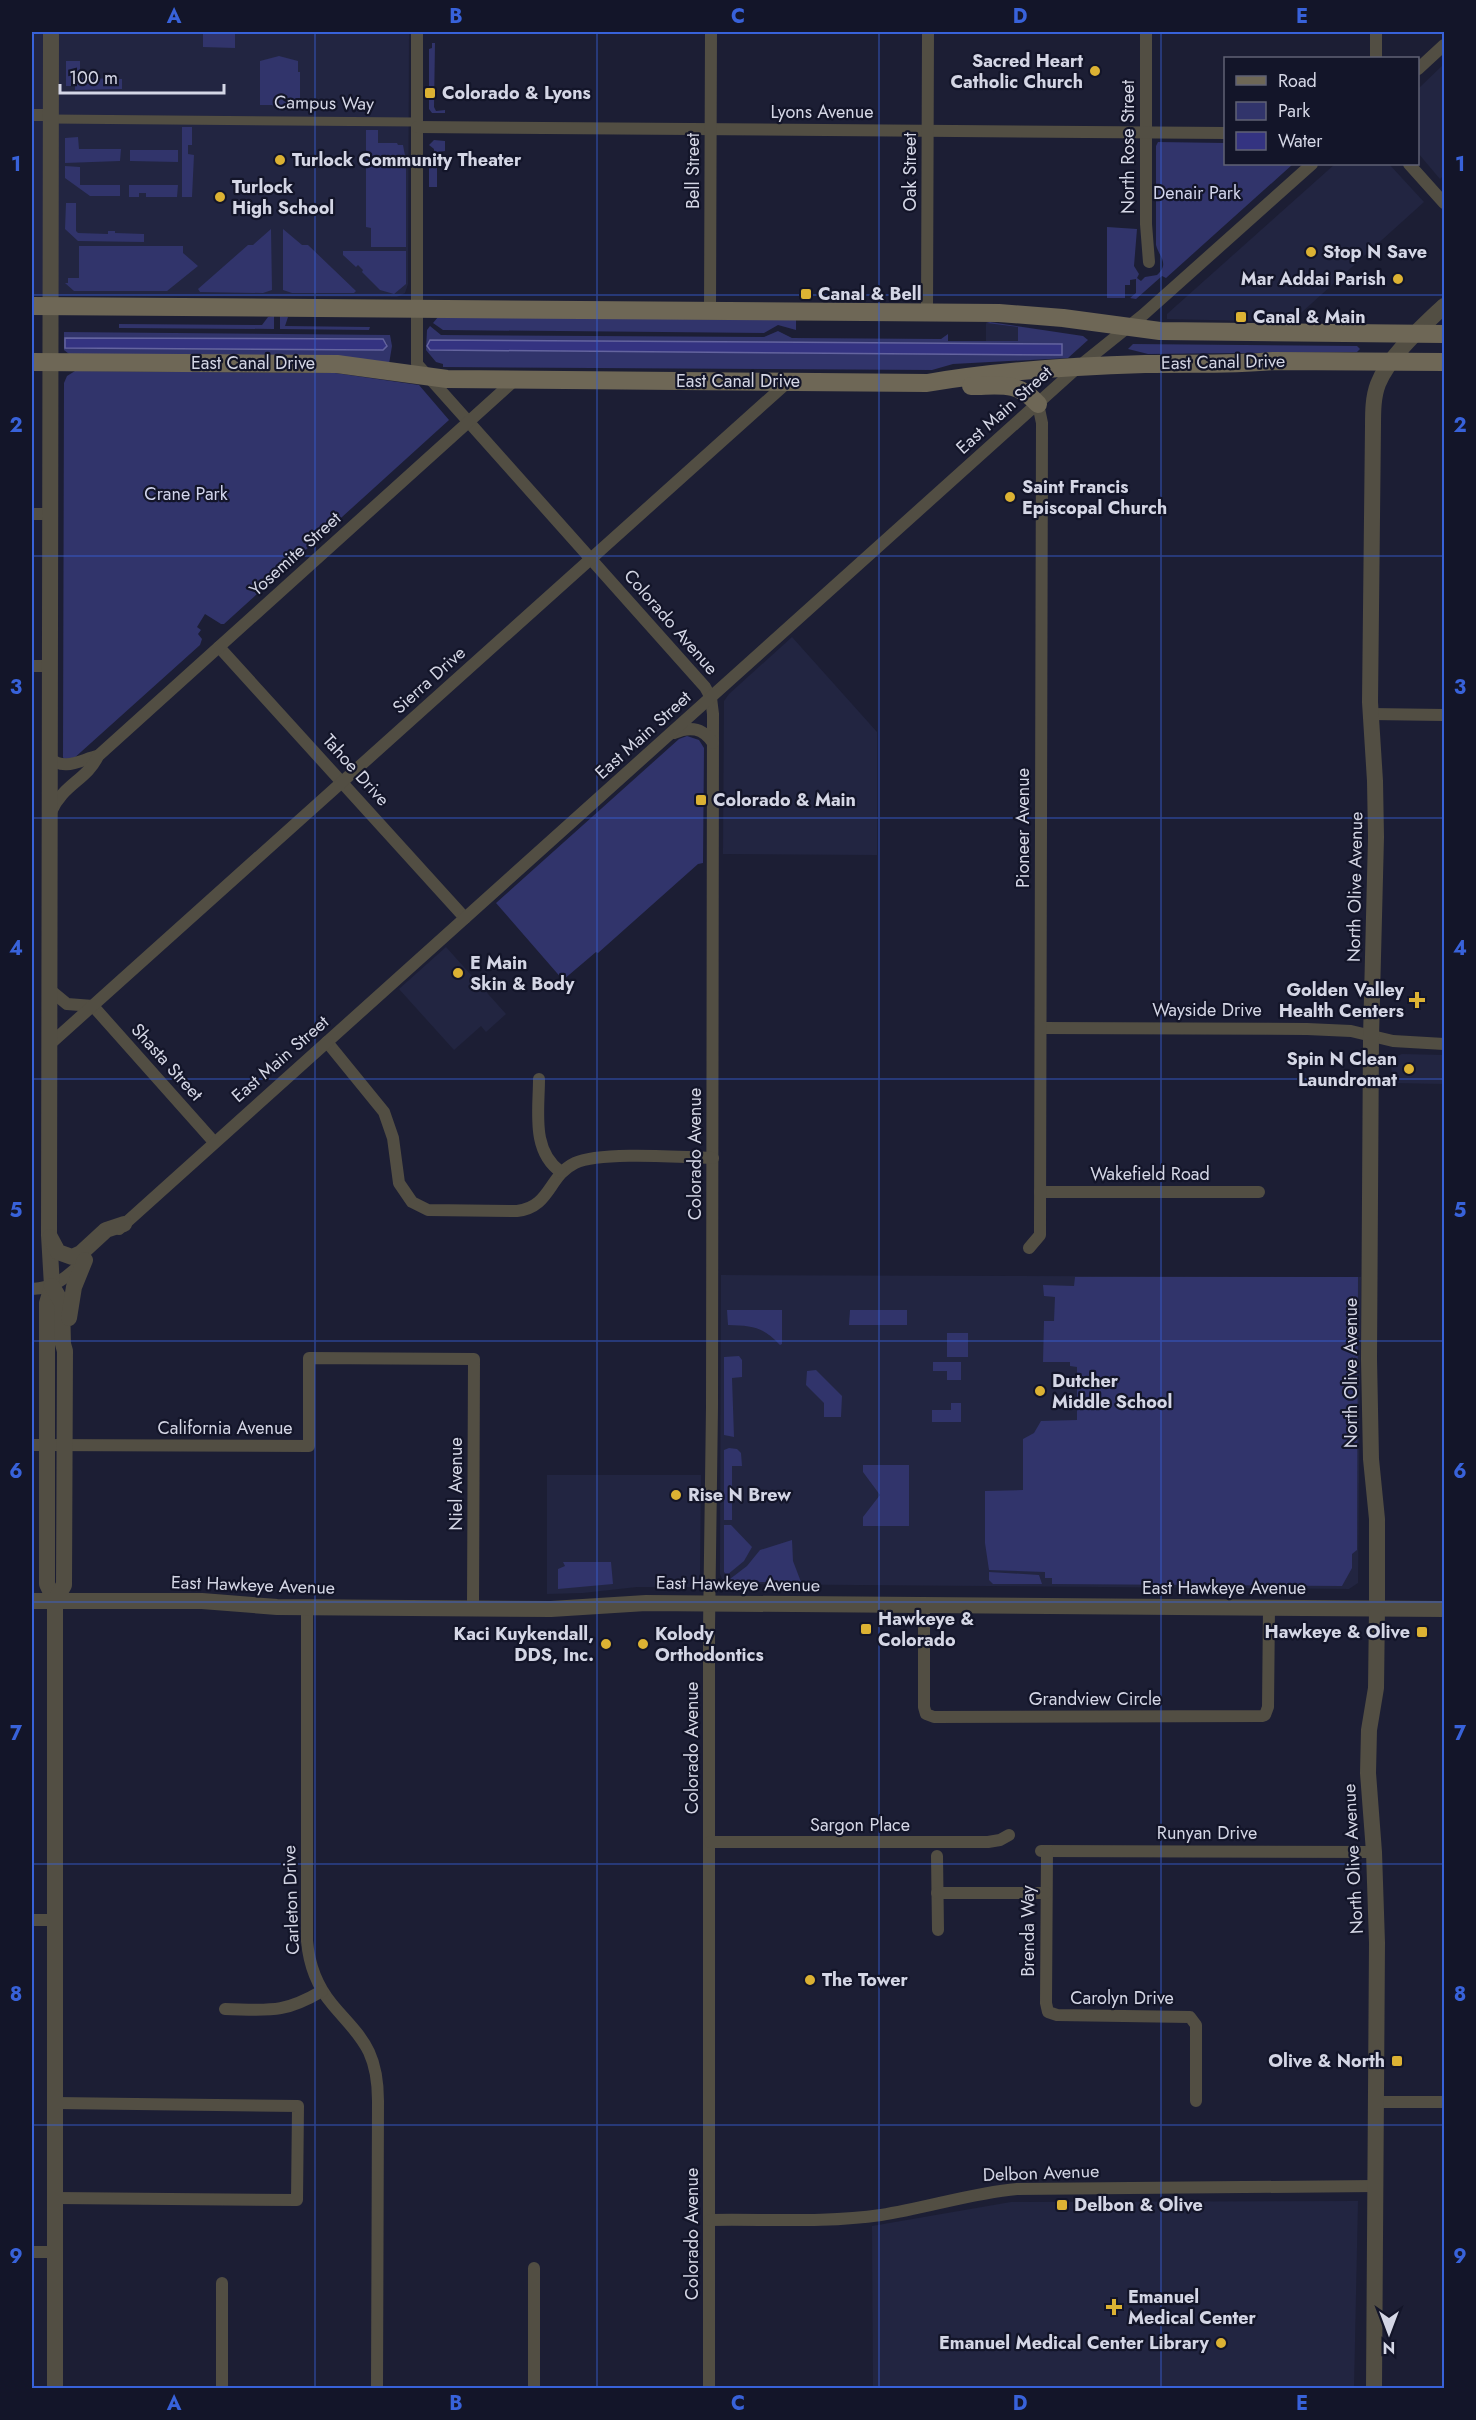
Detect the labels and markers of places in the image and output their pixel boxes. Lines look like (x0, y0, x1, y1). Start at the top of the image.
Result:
place label: Sacred Heart Catholic Church (951, 48, 1083, 95)
marker: Sacred Heart Catholic Church (1088, 64, 1102, 78)
place label: Colorado & Lyons (442, 80, 591, 106)
marker: Colorado & Lyons (423, 86, 437, 100)
place label: Turlock Community Theater (292, 147, 522, 173)
marker: Turlock Community Theater (273, 153, 287, 167)
place label: Turlock High School (232, 174, 334, 221)
marker: Turlock High School (213, 190, 227, 204)
place label: Stop N Save (1323, 239, 1427, 265)
marker: Stop N Save (1304, 245, 1318, 259)
place label: Mar Addai Parish (1241, 266, 1386, 292)
marker: Mar Addai Parish (1391, 272, 1405, 286)
place label: Canal & Bell (818, 281, 922, 307)
marker: Canal & Bell (799, 287, 813, 301)
place label: Canal & Main (1253, 304, 1366, 330)
marker: Canal & Main (1234, 310, 1248, 324)
place label: Saint Francis Episcopal Church (1022, 474, 1167, 521)
marker: Saint Francis Episcopal Church (1003, 490, 1017, 504)
place label: Colorado & Main (713, 787, 856, 813)
marker: Colorado & Main (694, 793, 708, 807)
place label: E Main Skin & Body (470, 950, 575, 997)
marker: E Main Skin & Body (451, 966, 465, 980)
place label: Golden Valley Health Centers (1279, 977, 1405, 1024)
marker: Golden Valley Health Centers (1408, 991, 1426, 1009)
place label: Spin N Clean Laundromat (1286, 1046, 1397, 1093)
marker: Spin N Clean Laundromat (1402, 1062, 1416, 1076)
place label: Dutcher Middle School (1052, 1368, 1172, 1415)
marker: Dutcher Middle School (1033, 1384, 1047, 1398)
place label: Rise N Brew (688, 1482, 791, 1508)
marker: Rise N Brew (669, 1488, 683, 1502)
place label: Hawkeye & Colorado (878, 1606, 974, 1653)
place label: Hawkeye & Olive (1264, 1619, 1410, 1645)
place label: Kaci Kuykendall, DDS, Inc. (454, 1621, 594, 1668)
place label: Kolody Orthodontics (655, 1621, 764, 1668)
marker: Hawkeye & Colorado (859, 1622, 873, 1636)
marker: Hawkeye & Olive (1415, 1625, 1429, 1639)
marker: Kaci Kuykendall, DDS, Inc. (599, 1637, 613, 1651)
marker: Kolody Orthodontics (636, 1637, 650, 1651)
place label: The Tower (822, 1967, 908, 1993)
marker: The Tower (803, 1973, 817, 1987)
place label: Olive & North (1268, 2048, 1385, 2074)
marker: Olive & North (1390, 2054, 1404, 2068)
place label: Delbon & Olive (1074, 2192, 1203, 2218)
marker: Delbon & Olive (1055, 2198, 1069, 2212)
place label: Emanuel Medical Center (1128, 2284, 1257, 2331)
marker: Emanuel Medical Center (1105, 2298, 1123, 2316)
place label: Emanuel Medical Center Library (939, 2330, 1210, 2356)
marker: Emanuel Medical Center Library (1214, 2336, 1228, 2350)

